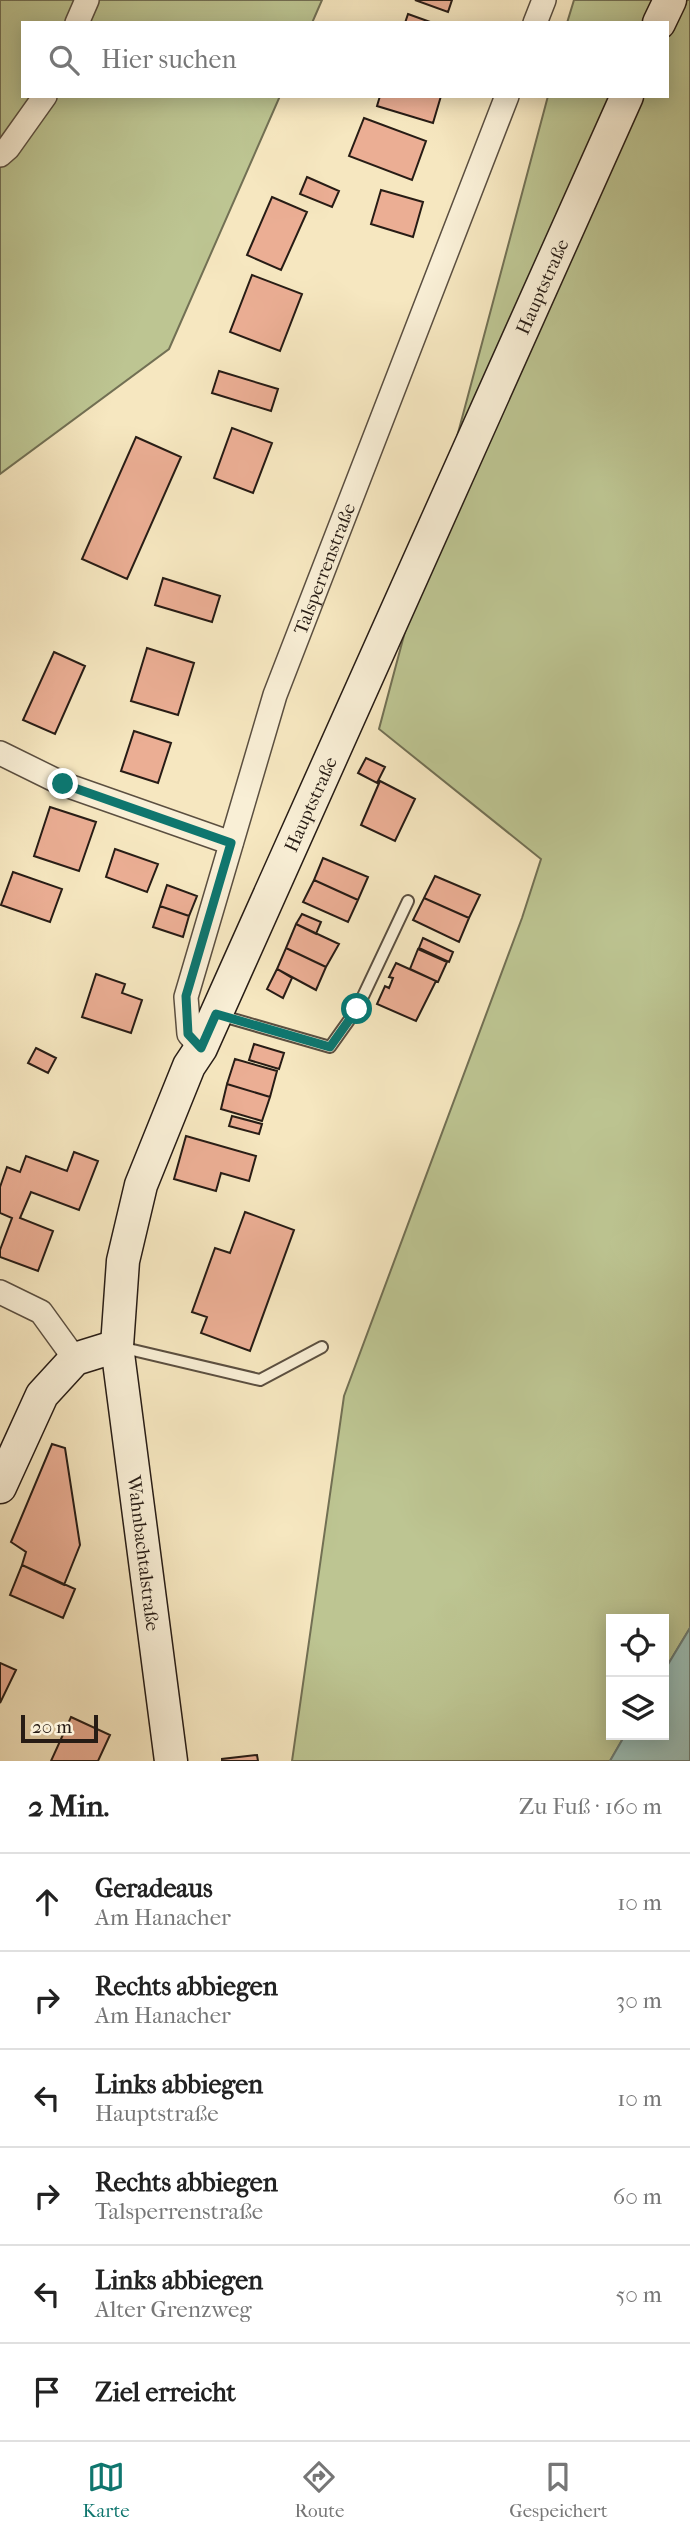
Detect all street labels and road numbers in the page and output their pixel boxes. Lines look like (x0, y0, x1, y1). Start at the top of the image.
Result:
street label: Hauptstraße (512, 236, 574, 338)
street label: Talsperrenstraße (290, 500, 360, 638)
street label: Hauptstraße (280, 753, 342, 856)
street label: Wahnbachtalstraße (122, 1473, 163, 1632)

